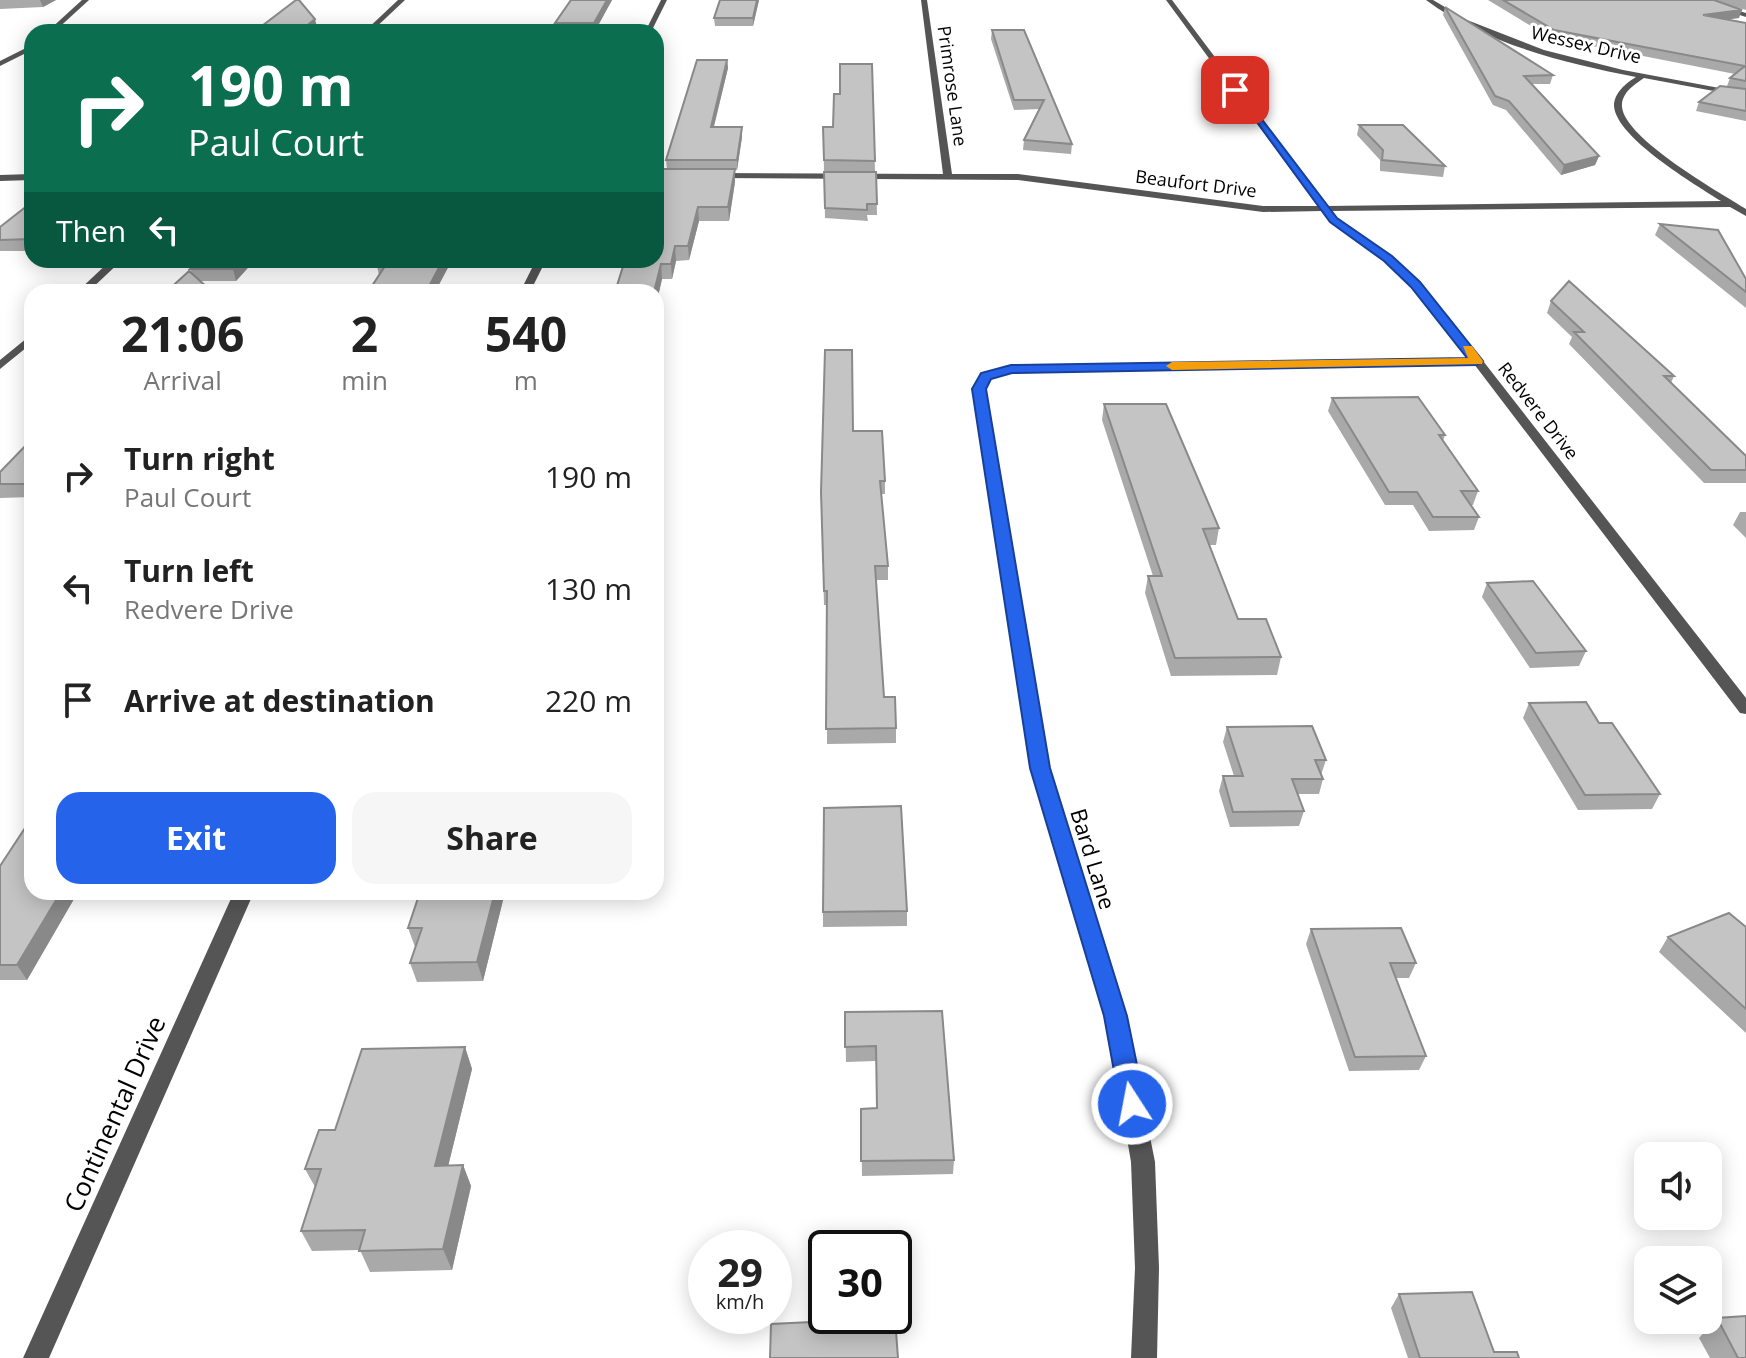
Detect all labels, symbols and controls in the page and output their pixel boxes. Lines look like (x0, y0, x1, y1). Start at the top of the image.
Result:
street label: Wessex Drive (1529, 20, 1644, 68)
street label: Primrose Lane (933, 24, 973, 148)
text: 190 m (188, 46, 354, 122)
icon: right (56, 56, 160, 160)
pin (1201, 56, 1269, 124)
icon: arrive (1213, 68, 1257, 112)
text: Paul Court (188, 118, 364, 167)
street label: Beaufort Drive (1134, 164, 1258, 202)
icon: left (142, 208, 186, 252)
text: Then (56, 210, 126, 251)
text: 21:06 (121, 301, 244, 366)
text: 2 (351, 301, 378, 366)
text: 540 (485, 301, 567, 366)
street label: Redvere Drive (1493, 357, 1584, 464)
text: Arrival (143, 362, 222, 398)
text: min (341, 362, 388, 398)
text: m (514, 362, 538, 398)
text: Turn right (124, 438, 275, 479)
icon: right (56, 454, 100, 498)
text: 190 m (545, 456, 632, 497)
text: Paul Court (124, 479, 251, 515)
text: Turn left (124, 550, 254, 591)
icon: left (56, 566, 100, 610)
text: 130 m (545, 568, 632, 609)
text: Redvere Drive (124, 591, 294, 627)
icon: arrive (56, 678, 100, 722)
text: Arrive at destination (124, 680, 435, 721)
text: 220 m (545, 680, 632, 721)
button: Exit (56, 792, 336, 884)
button: Share (352, 792, 632, 884)
street label: Bard Lane (1064, 805, 1124, 913)
street label: Continental Drive (55, 1010, 173, 1217)
position arrow (1090, 1062, 1174, 1146)
map controls (1634, 1142, 1722, 1334)
button: sound (1634, 1142, 1722, 1230)
speed limit sign: 30 (808, 1230, 912, 1334)
text: 29 (717, 1244, 763, 1299)
button: layers (1634, 1246, 1722, 1334)
text: km/h (716, 1288, 764, 1315)

